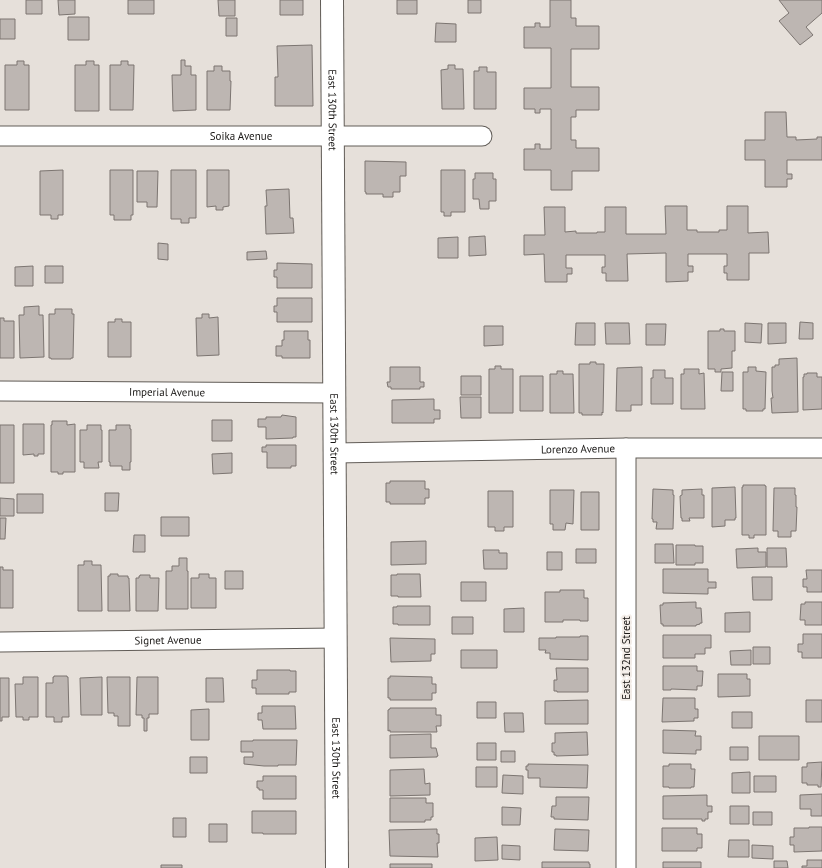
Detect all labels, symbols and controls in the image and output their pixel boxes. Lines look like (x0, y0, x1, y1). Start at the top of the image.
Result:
street label: East 130th Street (325, 69, 340, 151)
street label: Soika Avenue (210, 129, 273, 143)
street label: Imperial Avenue (129, 385, 205, 399)
street label: East 130th Street (327, 393, 342, 475)
street label: Lorenzo Avenue (541, 441, 615, 456)
street label: East 132nd Street (619, 616, 633, 700)
street label: Signet Avenue (134, 633, 202, 647)
street label: East 130th Street (329, 717, 344, 799)

